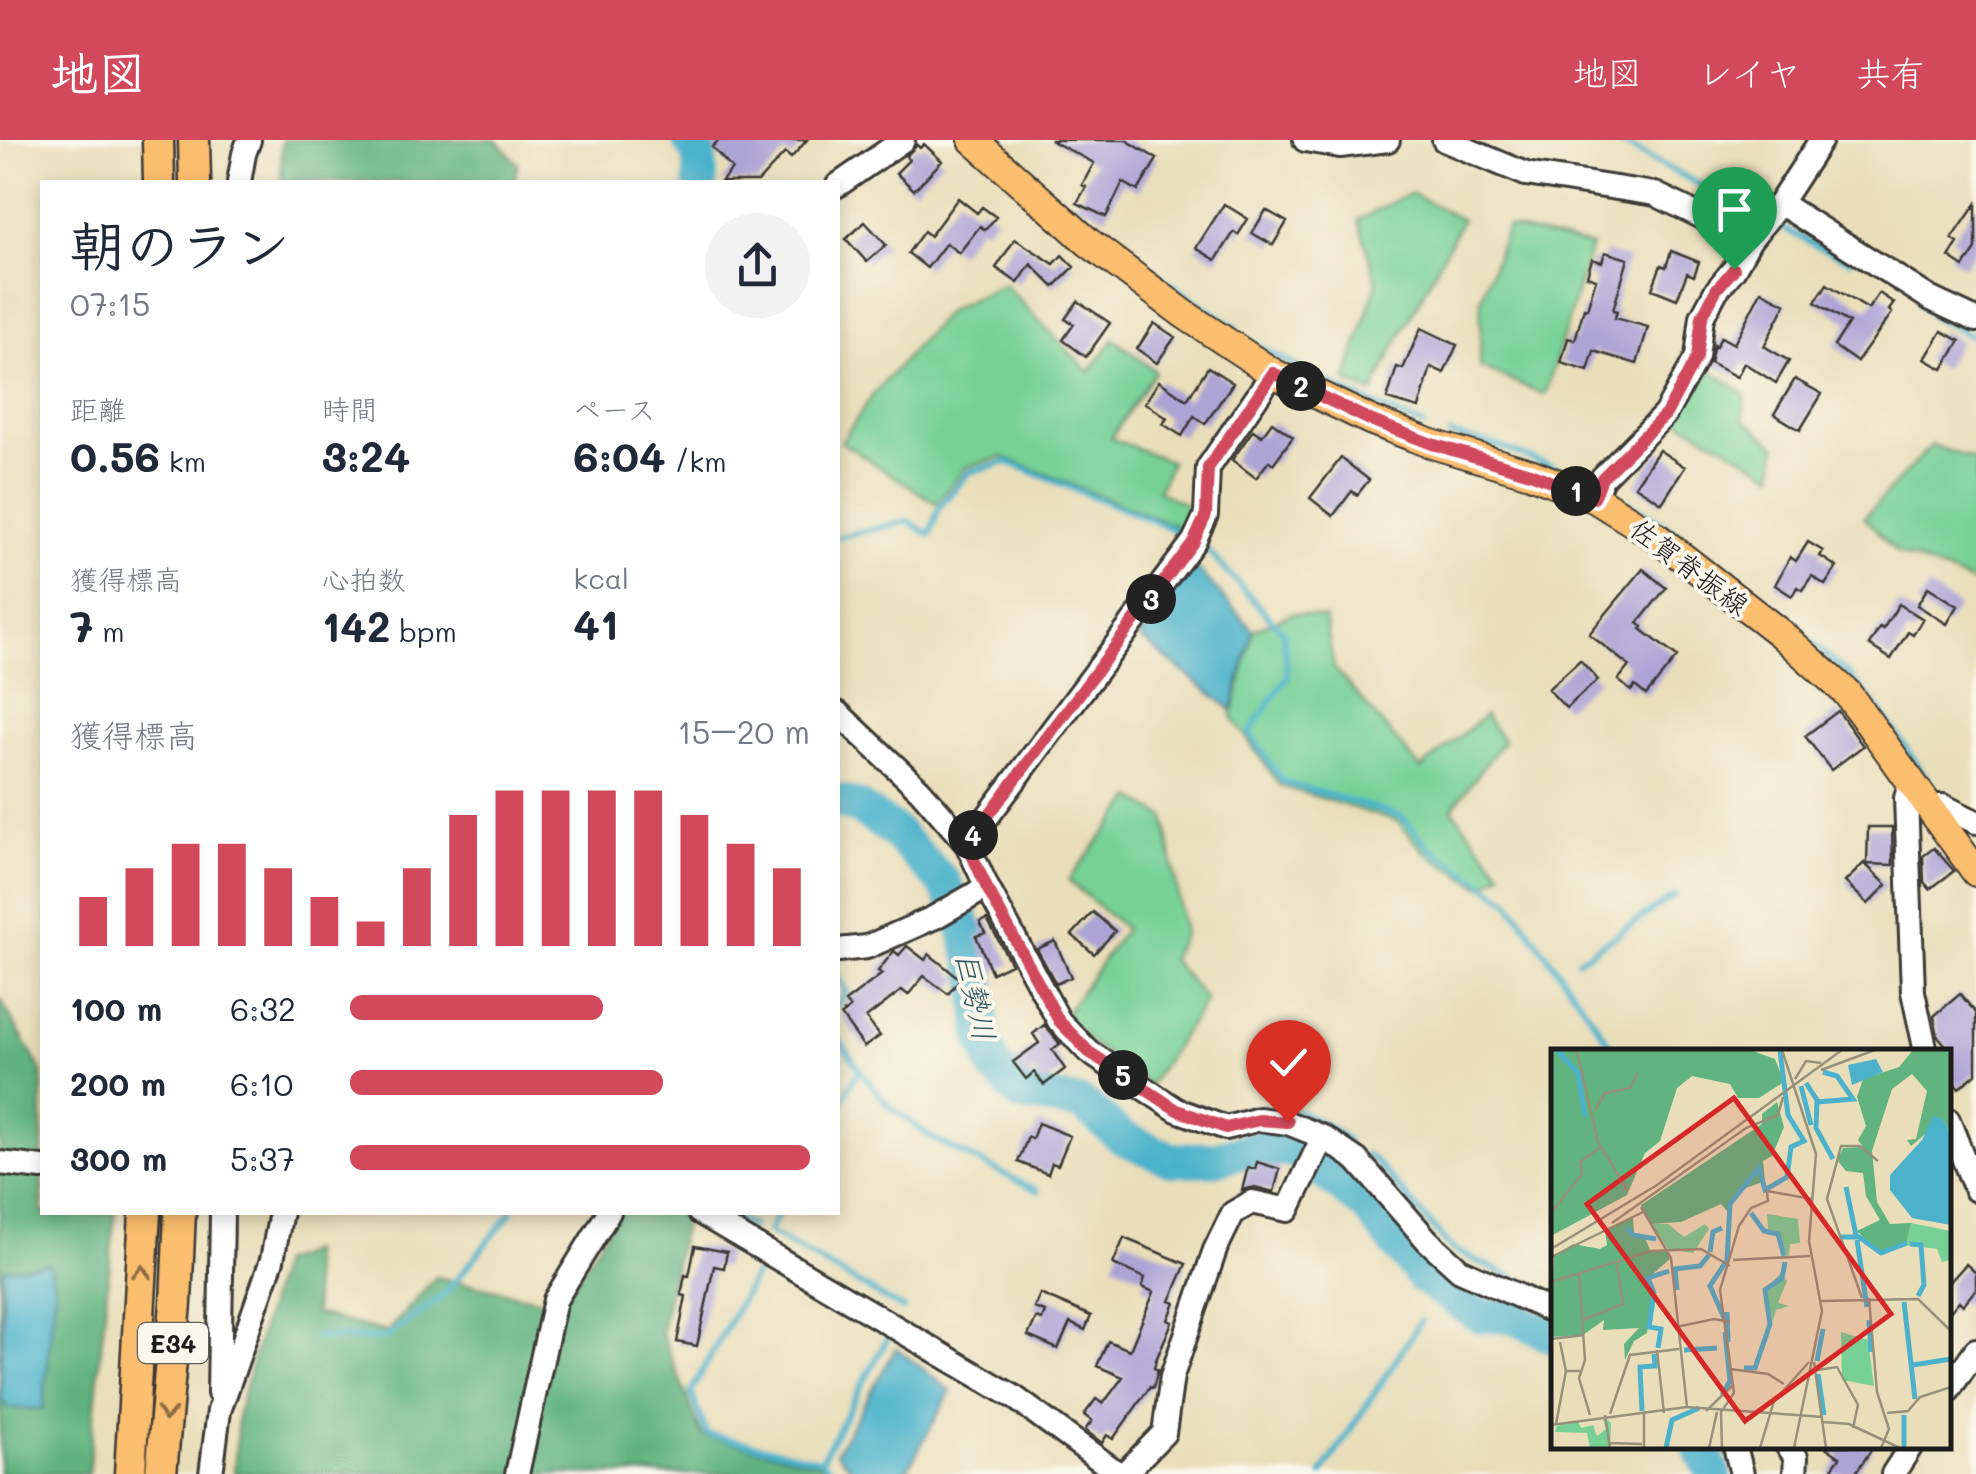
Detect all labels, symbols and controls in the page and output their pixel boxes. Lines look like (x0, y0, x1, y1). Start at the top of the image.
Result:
text: 地図 (50, 41, 146, 103)
text: 地図 (1572, 49, 1642, 95)
text: レイヤ (1697, 49, 1801, 95)
text: 共有 (1856, 49, 1926, 95)
pin (1692, 167, 1777, 270)
icon: arrive (1707, 182, 1762, 237)
text: 朝のラン (70, 208, 290, 280)
button: share (705, 213, 810, 318)
text: 07:15 (70, 282, 150, 324)
pin: 2 (1276, 361, 1326, 411)
text: 2 (1293, 368, 1309, 404)
text: 距離 (70, 391, 126, 427)
text: 時間 (322, 391, 378, 427)
text: ペース (573, 391, 656, 427)
text: 0.56 (70, 428, 160, 483)
text: 3:24 (322, 428, 410, 483)
text: 6:04 (573, 428, 666, 483)
text: km (160, 443, 206, 479)
text: /km (666, 443, 727, 479)
pin: 1 (1551, 466, 1601, 516)
text: 1 (1570, 473, 1582, 509)
street label: 佐賀脊振線 (1623, 509, 1757, 623)
text: kcal (573, 560, 629, 596)
text: 獲得標高 (70, 561, 182, 597)
text: 心拍数 (322, 561, 406, 597)
pin: 3 (1126, 574, 1176, 624)
text: 3 (1143, 581, 1159, 617)
text: 41 (573, 596, 619, 651)
text: 7 (70, 598, 93, 653)
text: 142 (322, 598, 390, 653)
text: m (93, 613, 125, 649)
text: bpm (390, 613, 457, 649)
text: 15–20 m (678, 710, 810, 752)
text: 獲得標高 (70, 713, 198, 755)
pin: 4 (948, 810, 998, 860)
text: 4 (964, 817, 982, 853)
water label: 巨勢川 (948, 948, 1006, 1044)
text: 100 m (70, 987, 162, 1029)
text: 6:32 (230, 987, 296, 1029)
pin (1246, 1020, 1331, 1123)
icon: check (1261, 1035, 1316, 1090)
inset map (1551, 1049, 1951, 1449)
pin: 5 (1098, 1050, 1148, 1100)
text: 5 (1115, 1057, 1131, 1093)
text: 200 m (70, 1062, 166, 1104)
text: 6:10 (230, 1062, 293, 1104)
text: 300 m (70, 1137, 167, 1179)
text: 5:37 (230, 1137, 295, 1179)
one-way arrow (131, 1263, 152, 1279)
road number: E34 (138, 1323, 208, 1363)
one-way arrow (156, 1407, 178, 1423)

